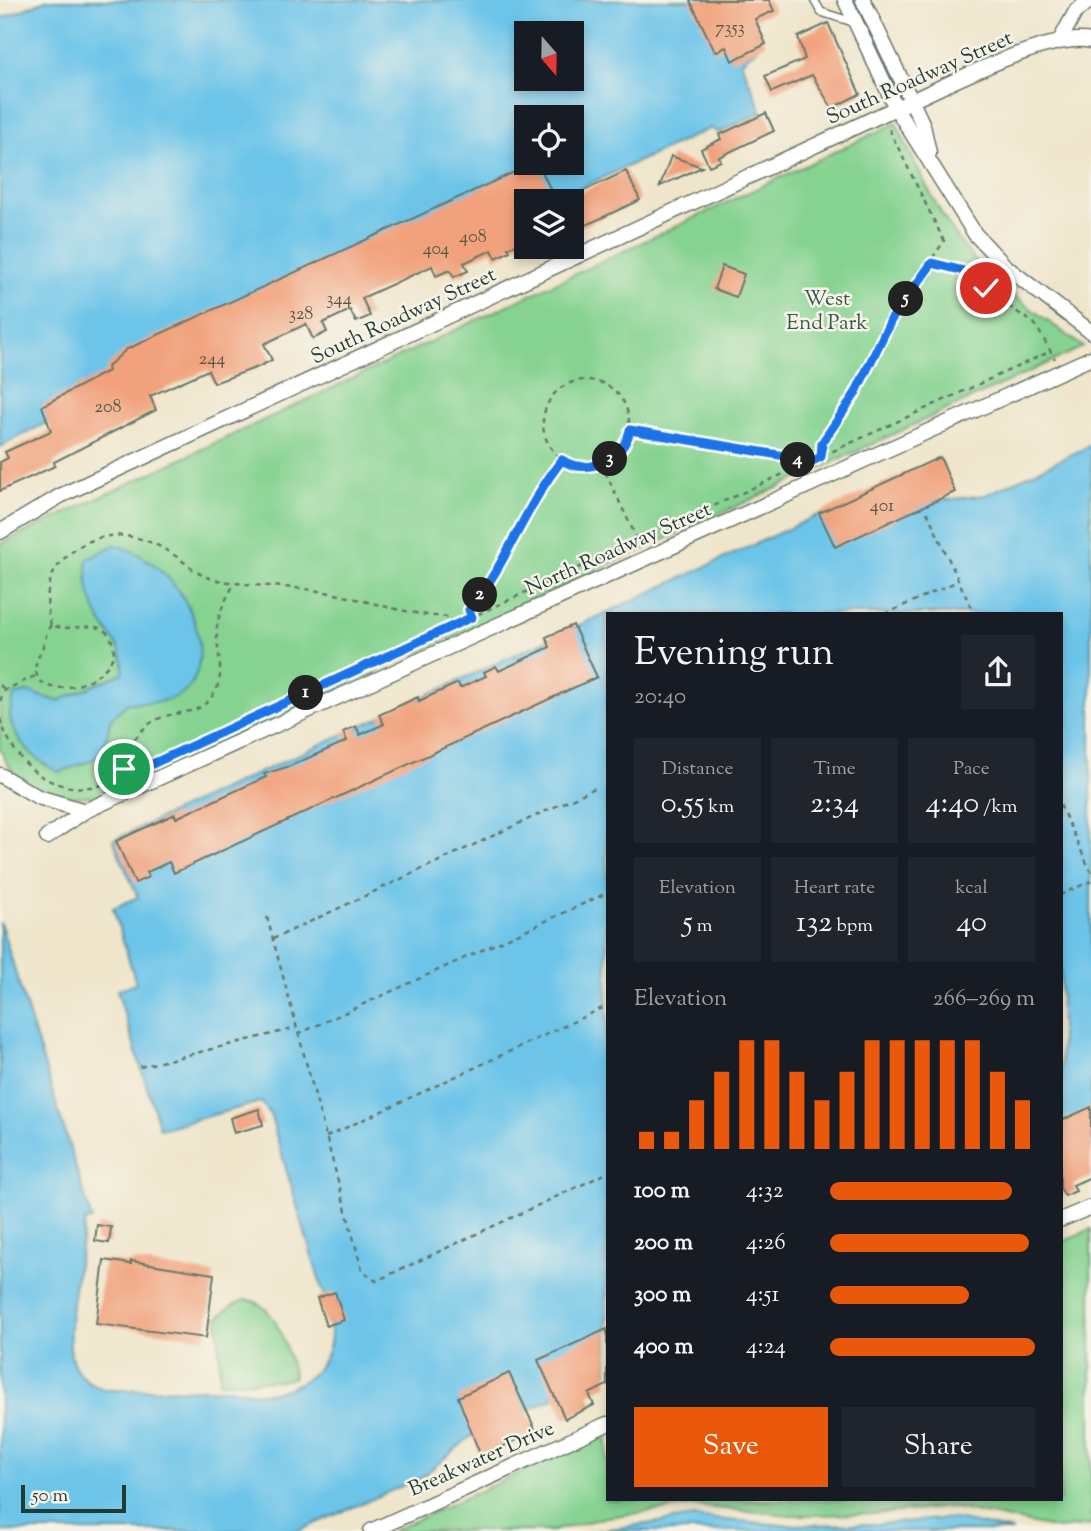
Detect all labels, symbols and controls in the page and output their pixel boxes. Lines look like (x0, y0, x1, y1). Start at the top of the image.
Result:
house number: 7353 (715, 16, 745, 42)
north arrow (514, 21, 584, 91)
map controls (514, 21, 584, 259)
street label: South Roadway Street (822, 24, 1018, 133)
button: locate (514, 105, 584, 175)
button: layers (514, 189, 584, 259)
house number: 408 (459, 225, 487, 251)
house number: 404 (423, 237, 449, 263)
pin (956, 258, 1016, 318)
street label: South Roadway Street (306, 261, 501, 373)
icon: check (967, 269, 1005, 307)
pin: 5 (888, 282, 923, 316)
park label: West End Park (786, 285, 868, 339)
text: 5 (902, 285, 909, 312)
house number: 344 (326, 287, 352, 313)
house number: 328 (289, 302, 313, 328)
house number: 244 (199, 347, 225, 373)
house number: 208 (95, 395, 121, 421)
pin: 3 (592, 442, 628, 476)
pin: 4 (780, 442, 816, 477)
text: 3 (606, 445, 613, 472)
text: 4 (793, 446, 802, 473)
house number: 401 (870, 494, 894, 520)
street label: North Roadway Street (521, 495, 717, 604)
pin: 2 (462, 578, 498, 612)
text: 2 (475, 581, 484, 608)
text: Evening run (634, 628, 834, 682)
button: share (961, 635, 1035, 709)
pin: 1 (288, 676, 324, 710)
text: 1 (302, 679, 309, 706)
text: 20:40 (634, 681, 686, 714)
pin (94, 739, 154, 799)
icon: arrive (105, 750, 143, 788)
text: Distance (662, 756, 733, 783)
text: Time (813, 756, 856, 783)
text: Pace (953, 756, 990, 783)
text: 0.55 (661, 783, 704, 826)
text: 2:34 (810, 783, 859, 826)
text: 4:40 (925, 783, 979, 826)
text: km (704, 794, 734, 821)
text: /km (979, 794, 1018, 821)
text: Elevation (659, 875, 736, 902)
text: Heart rate (794, 875, 875, 902)
text: kcal (955, 875, 988, 902)
text: 5 (682, 902, 693, 945)
text: 132 (796, 902, 832, 945)
text: 40 (956, 902, 987, 945)
text: m (693, 913, 713, 940)
text: bpm (832, 913, 873, 940)
text: Elevation (634, 983, 727, 1016)
text: 266–269 m (933, 983, 1035, 1016)
text: 100 m (634, 1175, 690, 1208)
text: 4:32 (746, 1175, 784, 1208)
text: 200 m (634, 1227, 693, 1260)
text: 4:26 (746, 1227, 786, 1260)
text: 300 m (634, 1279, 691, 1312)
text: 4:51 (746, 1279, 779, 1312)
text: 400 m (634, 1331, 694, 1364)
text: 4:24 (746, 1331, 786, 1364)
button: Save (634, 1407, 828, 1487)
button: Share (842, 1407, 1035, 1487)
street label: Breakwater Drive (404, 1414, 559, 1505)
scale bar (21, 1482, 126, 1514)
text: 50 m (32, 1483, 68, 1510)

